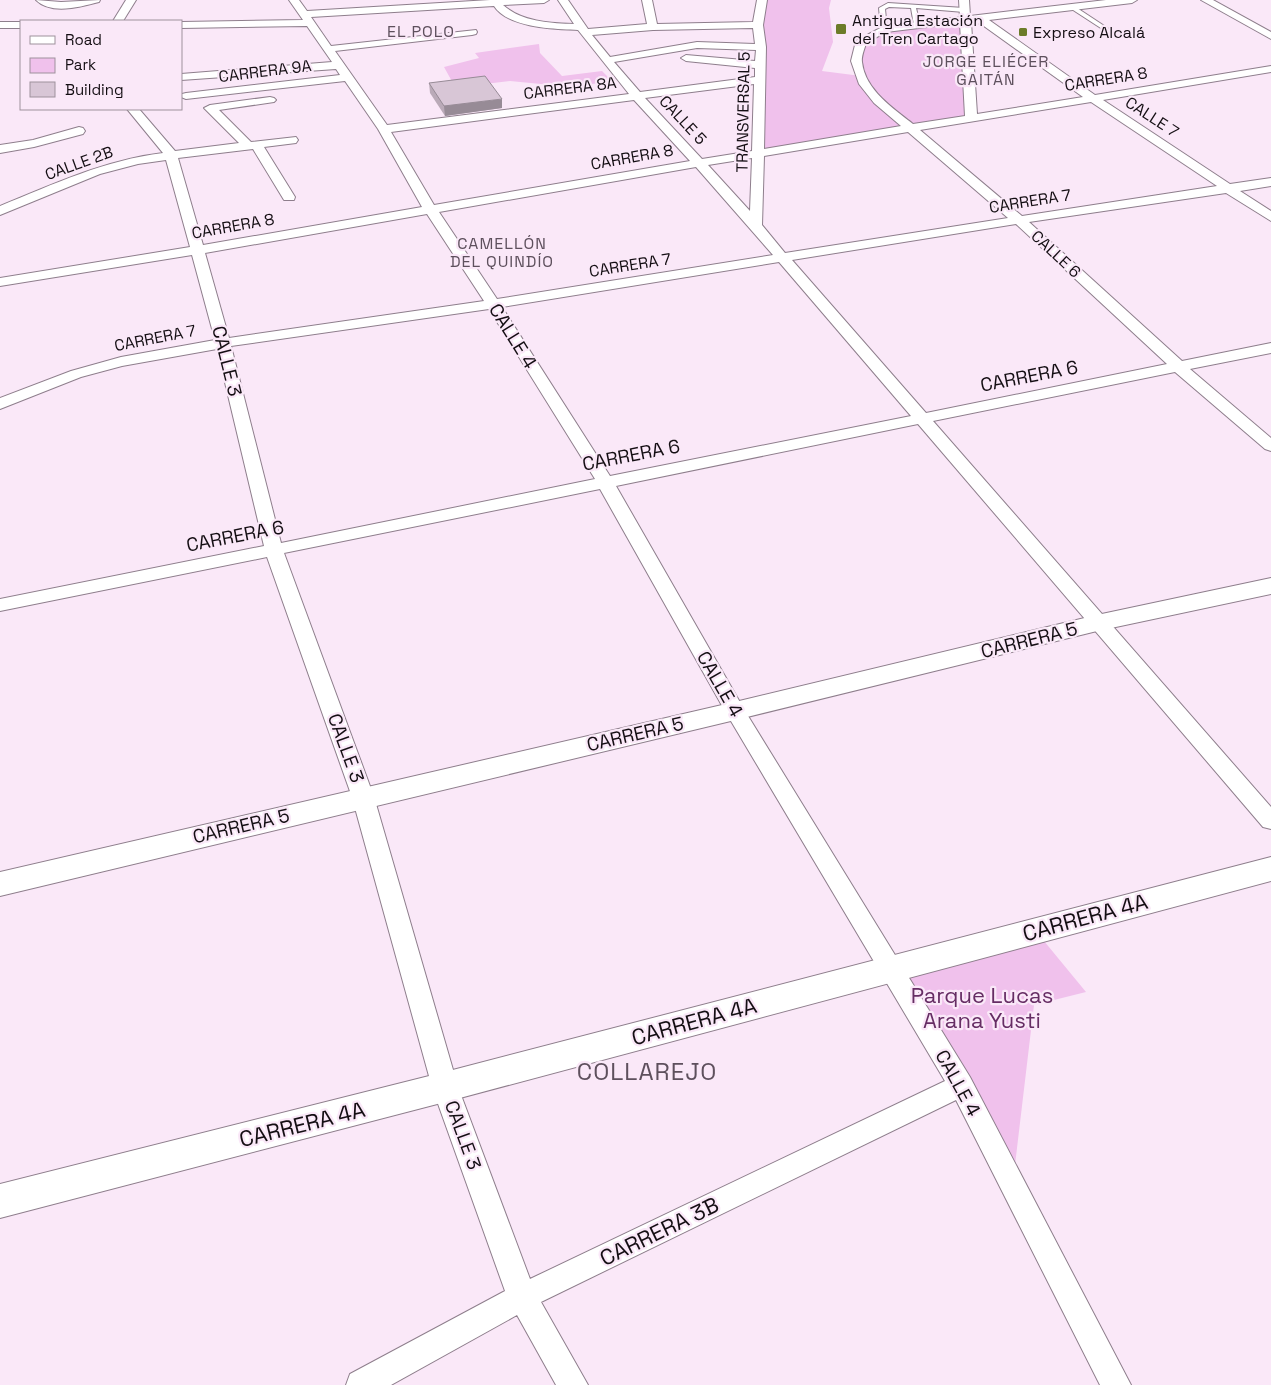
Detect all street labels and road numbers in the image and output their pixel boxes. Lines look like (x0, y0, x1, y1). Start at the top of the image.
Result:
street label: TRANSVERSAL 5 (731, 51, 755, 173)
street label: CARRERA 9A (217, 55, 313, 87)
street label: CARRERA 8 (1063, 62, 1149, 96)
street label: CARRERA 8A (522, 72, 618, 104)
street label: CALLE 5 (655, 91, 711, 149)
street label: CALLE 7 (1121, 92, 1183, 142)
street label: CARRERA 8 (589, 139, 675, 175)
street label: CALLE 2B (42, 141, 116, 185)
street label: CARRERA 7 (988, 184, 1072, 218)
street label: CARRERA 8 (190, 208, 276, 244)
street label: CALLE 6 (1027, 226, 1085, 282)
street label: CARRERA 7 (588, 248, 672, 282)
street label: CALLE 4 (483, 299, 543, 373)
street label: CARRERA 7 (112, 320, 198, 356)
street label: CALLE 3 (206, 323, 248, 399)
street label: CARRERA 6 (978, 354, 1080, 398)
street label: CARRERA 6 (580, 433, 682, 477)
street label: CARRERA 6 (184, 514, 286, 558)
street label: CARRERA 5 (978, 616, 1080, 664)
street label: CALLE 4 (691, 646, 749, 722)
street label: CALLE 3 (322, 710, 370, 786)
street label: CARRERA 5 (584, 711, 686, 757)
street label: CARRERA 5 (190, 803, 292, 849)
street label: CARRERA 4A (1019, 887, 1151, 947)
street label: CARRERA 4A (628, 991, 760, 1051)
street label: CALLE 4 (930, 1045, 987, 1121)
street label: CARRERA 4A (236, 1095, 368, 1153)
street label: CALLE 3 (439, 1097, 487, 1173)
street label: CARRERA 3B (595, 1190, 723, 1272)

